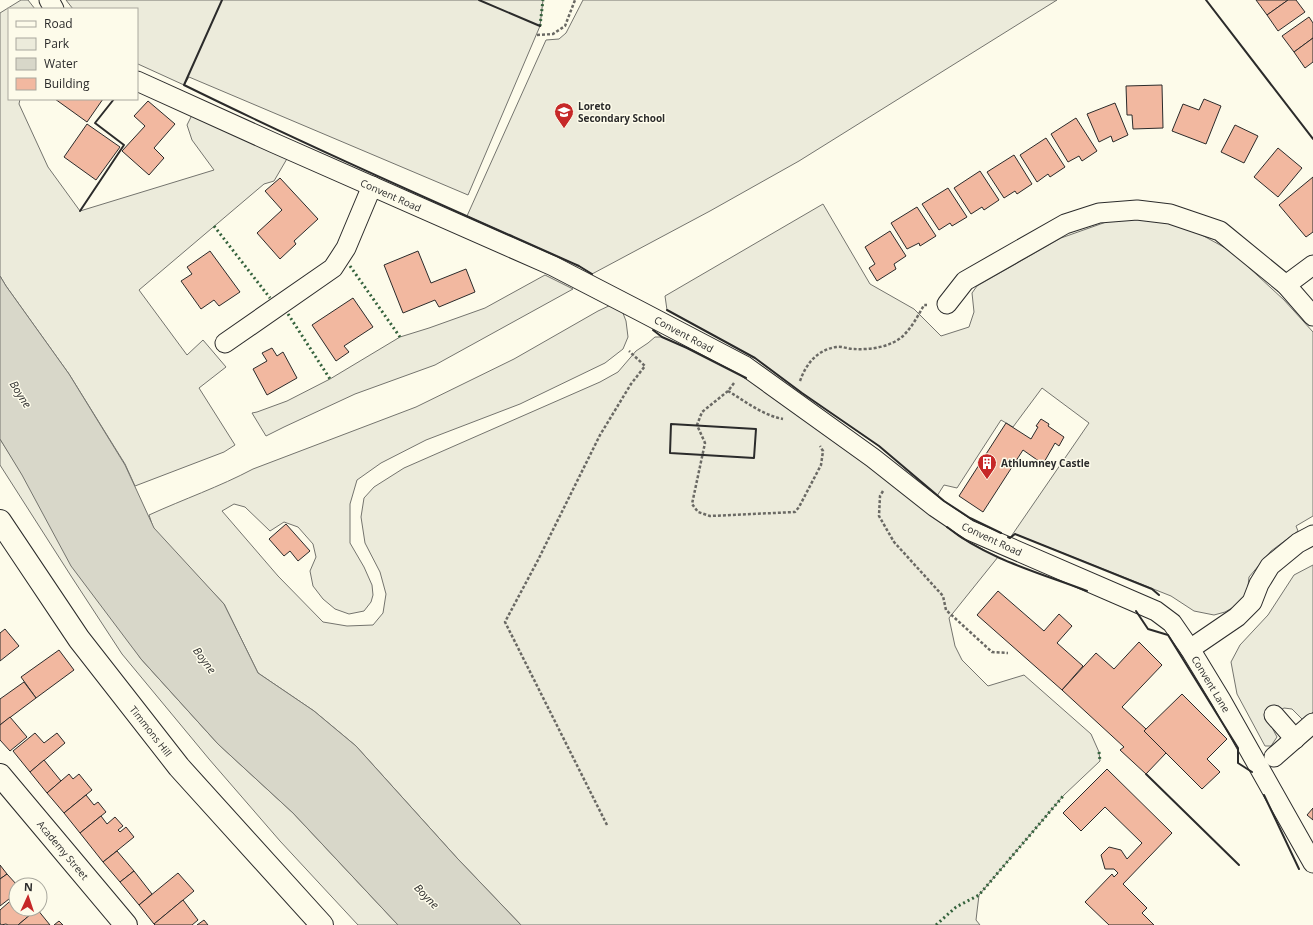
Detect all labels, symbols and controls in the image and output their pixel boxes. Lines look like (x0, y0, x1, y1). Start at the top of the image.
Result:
legend (8, 8, 138, 100)
text: Road (44, 15, 73, 32)
text: Park (44, 35, 70, 52)
text: Water (44, 55, 78, 72)
text: Building (44, 75, 90, 92)
place label: Loreto Secondary School (578, 99, 665, 125)
school or university icon: Loreto Secondary School (553, 101, 575, 129)
street label: Convent Road (358, 175, 424, 215)
street label: Convent Road (652, 313, 716, 355)
water label: Boyne (7, 377, 35, 411)
building icon: Athlumney Castle (976, 452, 998, 480)
place label: Athlumney Castle (1001, 456, 1090, 470)
street label: Convent Road (959, 519, 1025, 559)
water label: Boyne (190, 644, 220, 677)
street label: Convent Lane (1189, 653, 1234, 715)
street label: Timmons Hill (127, 703, 175, 759)
street label: Academy Street (34, 817, 92, 883)
north arrow (8, 877, 48, 917)
text: N (24, 879, 33, 894)
water label: Boyne (411, 880, 443, 912)

